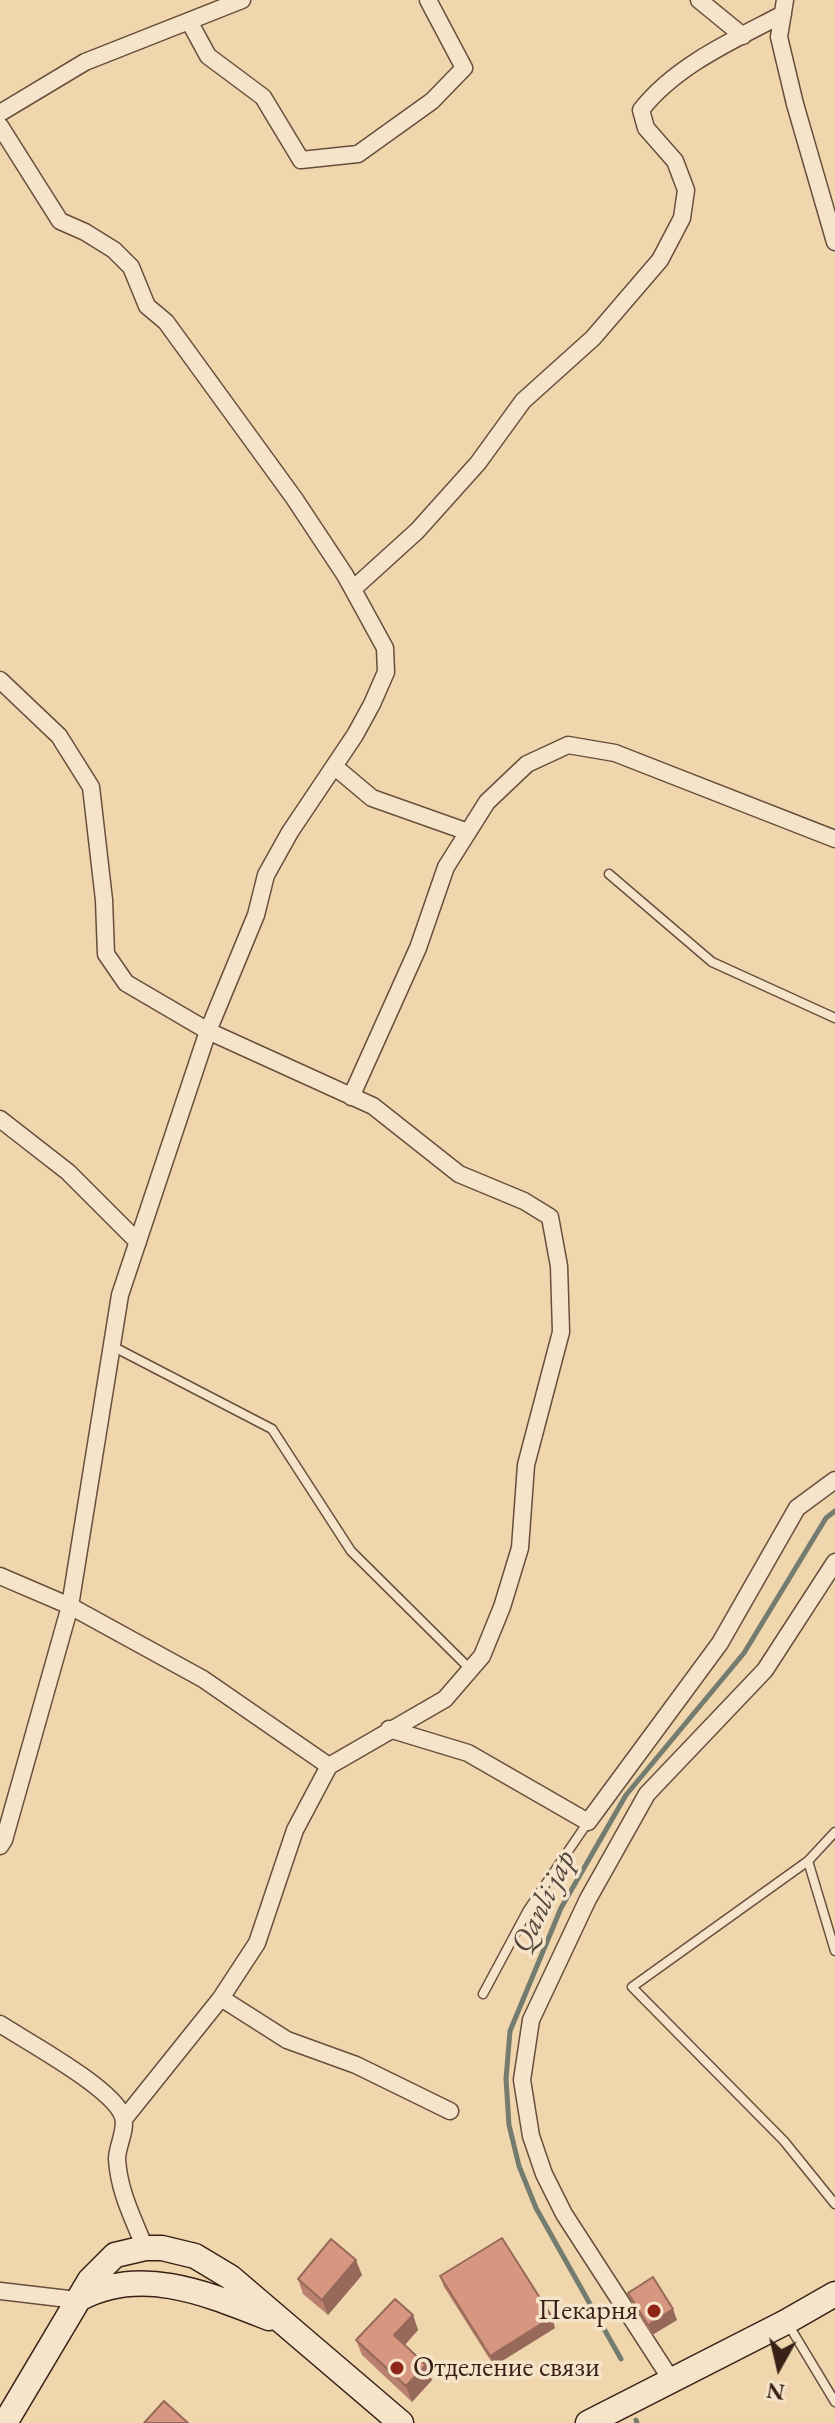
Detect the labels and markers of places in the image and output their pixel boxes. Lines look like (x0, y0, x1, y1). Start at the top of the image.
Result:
place label: Пекарня (538, 2294, 638, 2328)
marker: Пекарня (645, 2302, 663, 2320)
place label: Отделение связи (413, 2351, 600, 2385)
marker: Отделение связи (388, 2359, 406, 2377)

